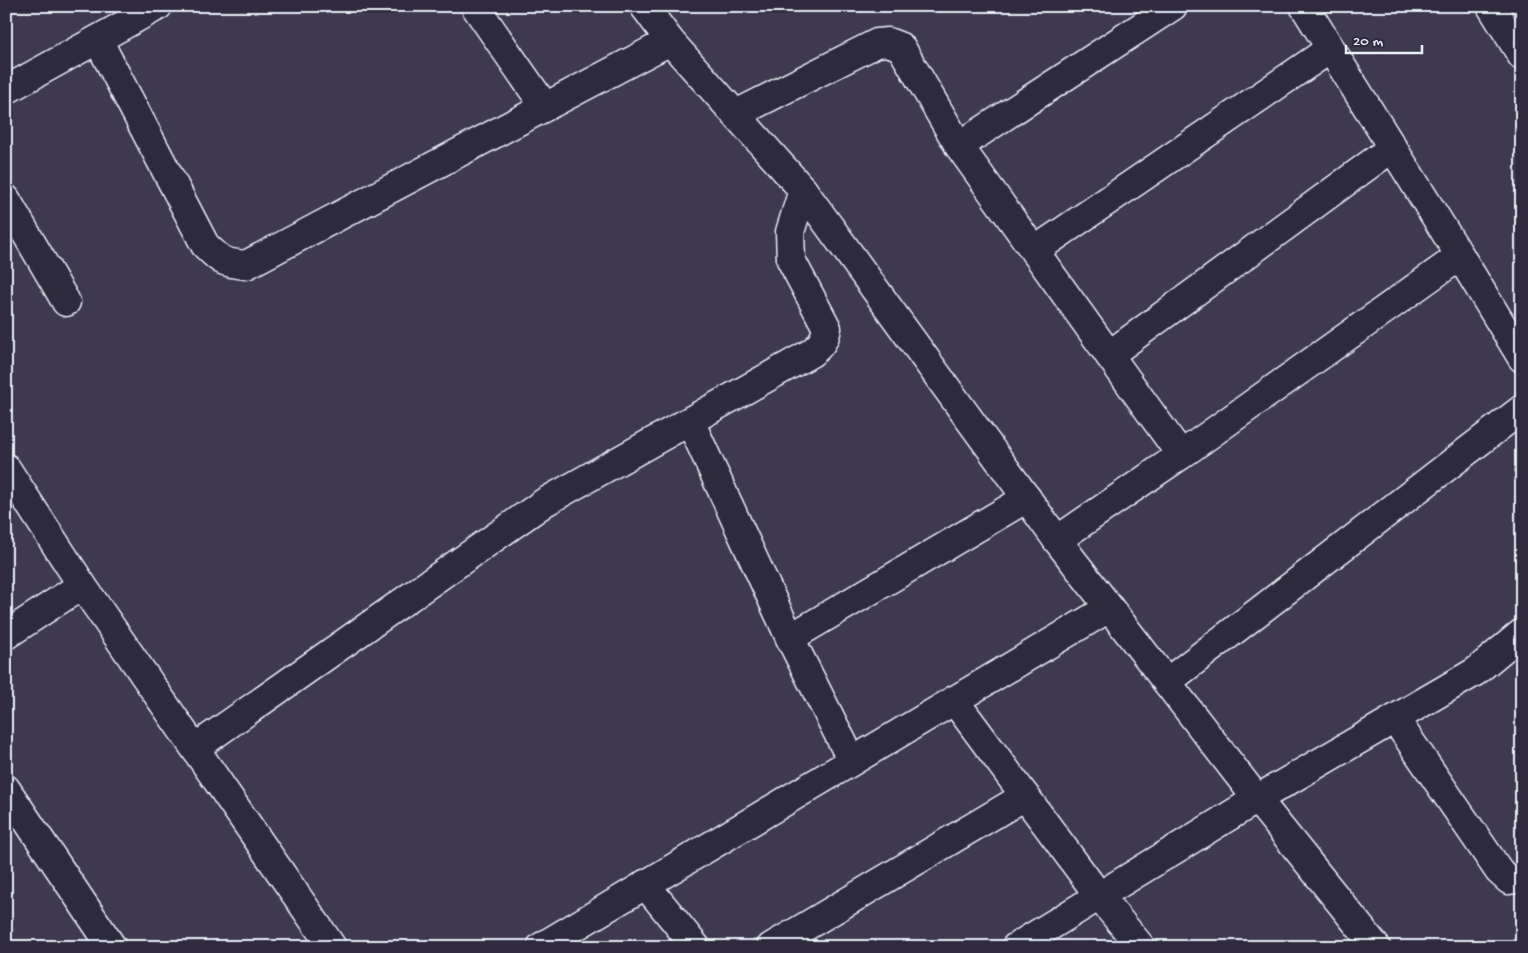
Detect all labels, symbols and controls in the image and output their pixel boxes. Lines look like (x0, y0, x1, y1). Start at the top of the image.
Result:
scale bar (1346, 22, 1422, 54)
text: 20 m (1353, 33, 1383, 51)

